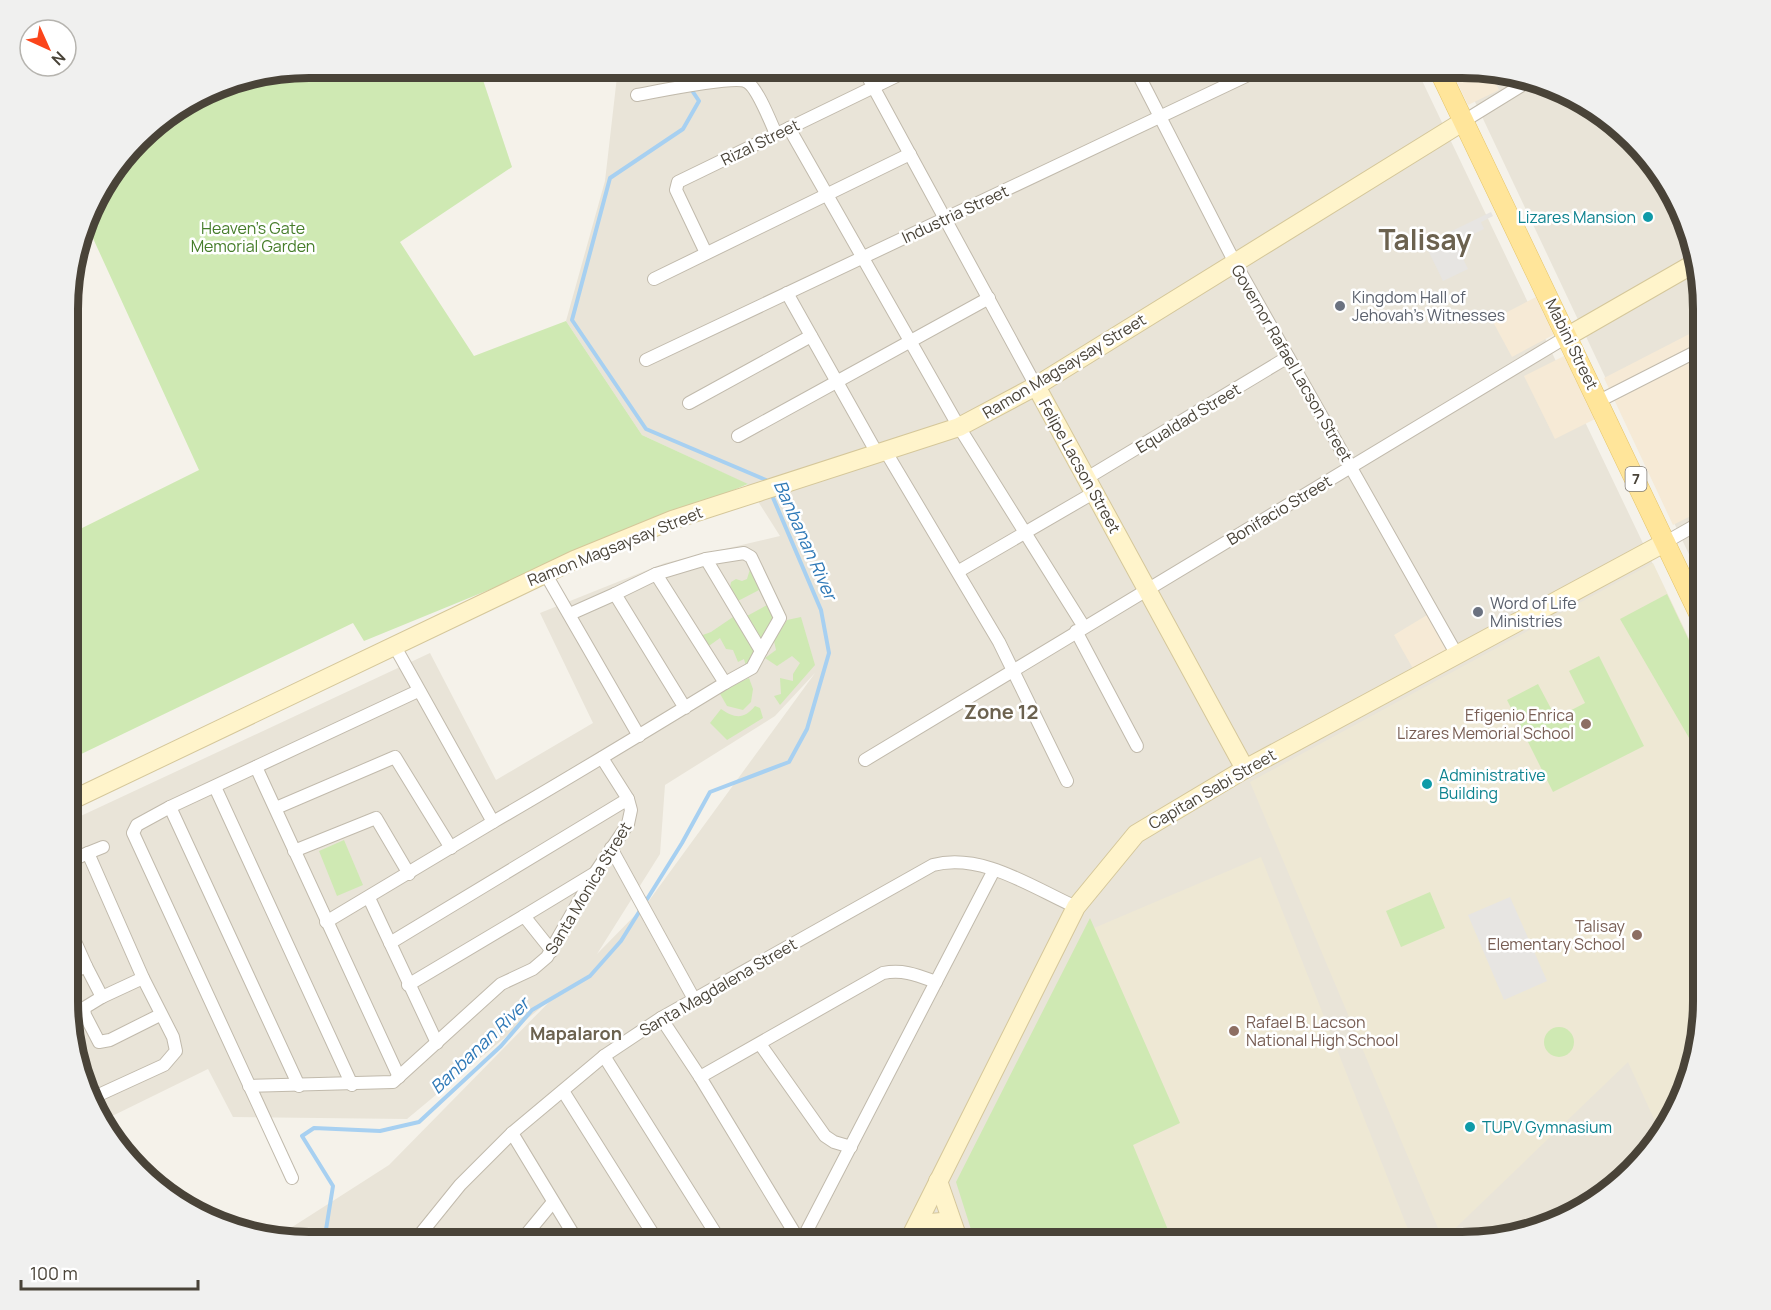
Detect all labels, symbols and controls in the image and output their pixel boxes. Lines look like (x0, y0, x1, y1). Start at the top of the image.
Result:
north arrow (18, 18, 78, 78)
text: N (47, 47, 70, 70)
street label: Rizal Street (717, 114, 803, 170)
street label: Industria Street (898, 180, 1012, 248)
place label: Lizares Mansion (1518, 206, 1636, 228)
marker: Lizares Mansion (1641, 210, 1655, 224)
park label: Heaven's Gate Memorial Garden (191, 217, 315, 257)
district label: Talisay (1379, 220, 1472, 258)
street label: Governor Rafael Lacson Street (1226, 260, 1358, 466)
place label: Kingdom Hall of Jehovah's Witnesses (1352, 286, 1505, 326)
street label: Mabini Street (1540, 295, 1604, 393)
marker: Kingdom Hall of Jehovah's Witnesses (1333, 299, 1347, 313)
street label: Ramon Magsaysay Street (978, 308, 1150, 424)
street label: Equaldad Street (1131, 378, 1245, 458)
street label: Felipe Lacson Street (1034, 395, 1126, 537)
road number: 7 (1626, 467, 1646, 491)
street label: Bonifacio Street (1222, 470, 1336, 550)
water label: Banbanan River (769, 476, 844, 606)
street label: Ramon Magsaysay Street (524, 501, 706, 591)
place label: Word of Life Ministries (1490, 592, 1577, 632)
marker: Word of Life Ministries (1471, 605, 1485, 619)
district label: Zone 12 (964, 698, 1038, 725)
place label: Efigenio Enrica Lizares Memorial School (1397, 704, 1574, 744)
marker: Efigenio Enrica Lizares Memorial School (1579, 717, 1593, 731)
street label: Capitan Sabi Street (1144, 744, 1280, 834)
place label: Administrative Building (1439, 764, 1546, 804)
marker: Administrative Building (1420, 777, 1434, 791)
street label: Santa Monica Street (540, 818, 636, 958)
place label: Talisay Elementary School (1487, 915, 1626, 955)
marker: Talisay Elementary School (1630, 928, 1644, 942)
street label: Santa Magdalena Street (635, 933, 801, 1041)
water label: Banbanan River (425, 990, 536, 1099)
place label: Rafael B. Lacson National High School (1246, 1011, 1399, 1051)
district label: Mapalaron (530, 1021, 622, 1045)
marker: Rafael B. Lacson National High School (1227, 1024, 1241, 1038)
place label: TUPV Gymnasium (1482, 1116, 1612, 1138)
marker: TUPV Gymnasium (1463, 1120, 1477, 1134)
scale bar (21, 1253, 198, 1291)
text: 100 m (30, 1261, 78, 1285)

